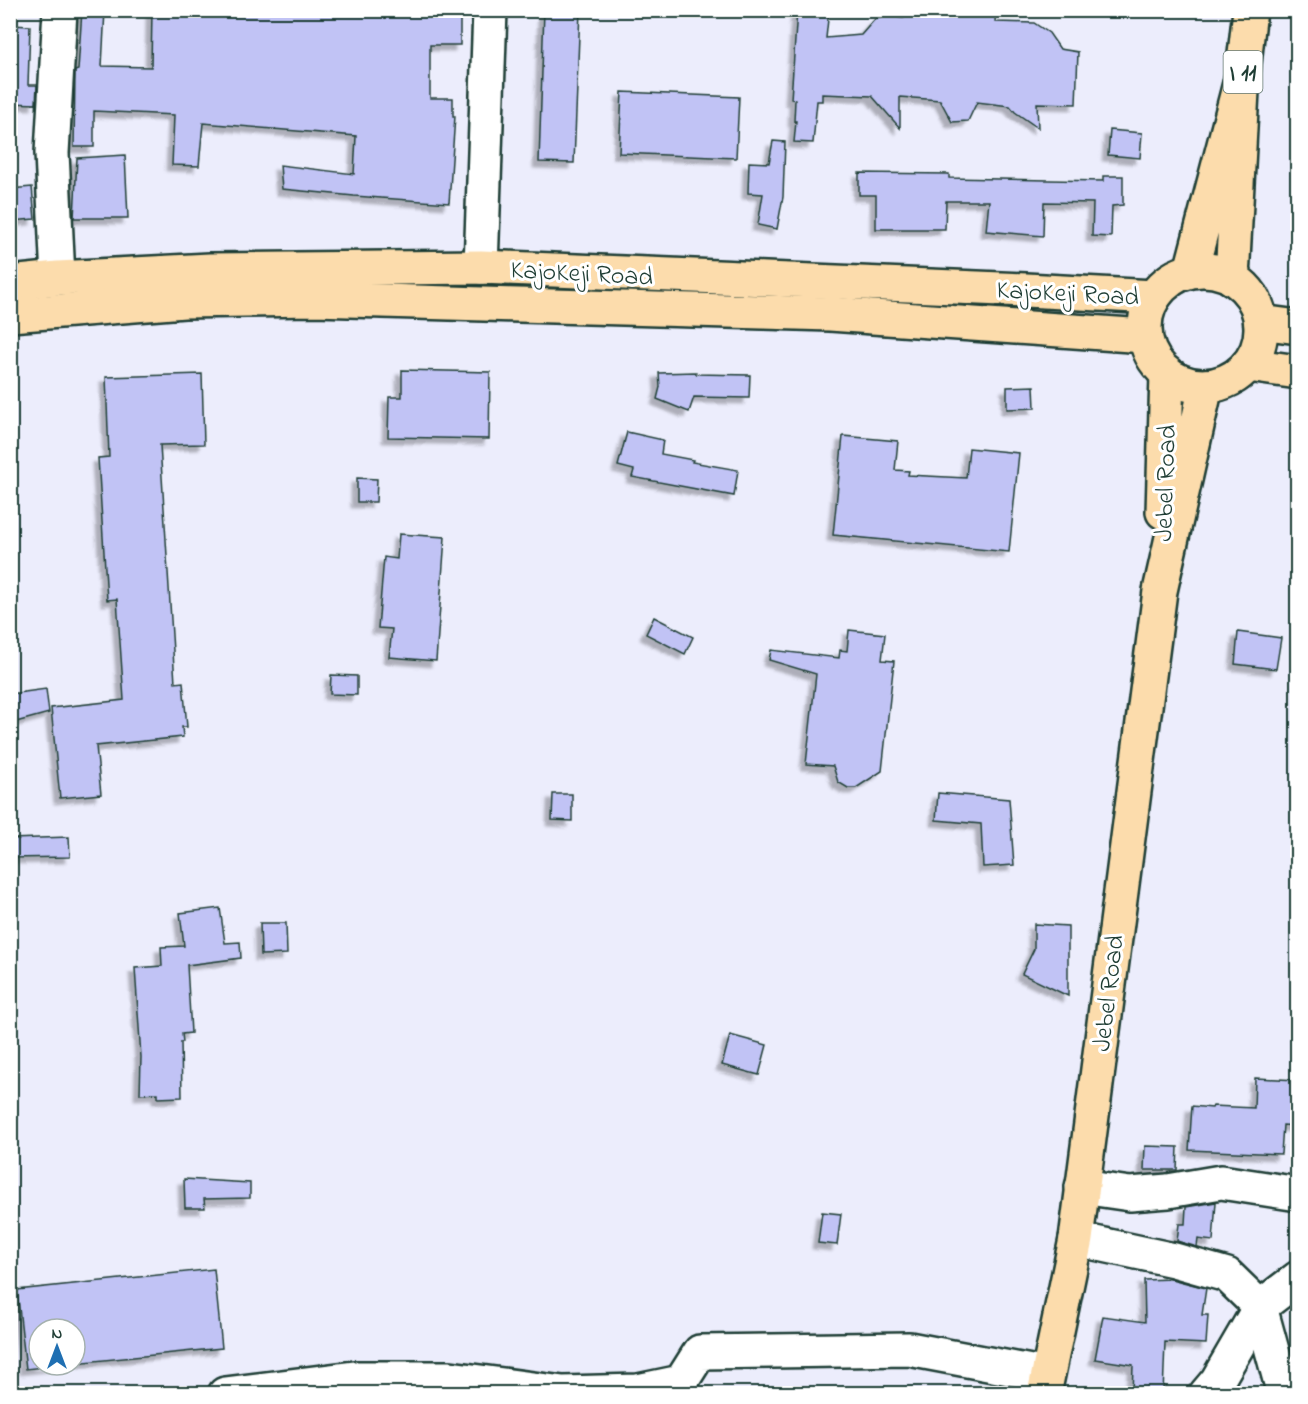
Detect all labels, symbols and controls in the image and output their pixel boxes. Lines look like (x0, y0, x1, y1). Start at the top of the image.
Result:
road number: I 11 (1224, 51, 1262, 93)
street label: KajoKeji Road (510, 252, 654, 298)
street label: KajoKeji Road (996, 272, 1140, 318)
street label: Jebel Road (1146, 424, 1188, 542)
street label: Jebel Road (1084, 933, 1136, 1054)
north arrow (27, 1317, 87, 1377)
text: N (52, 1322, 63, 1346)

